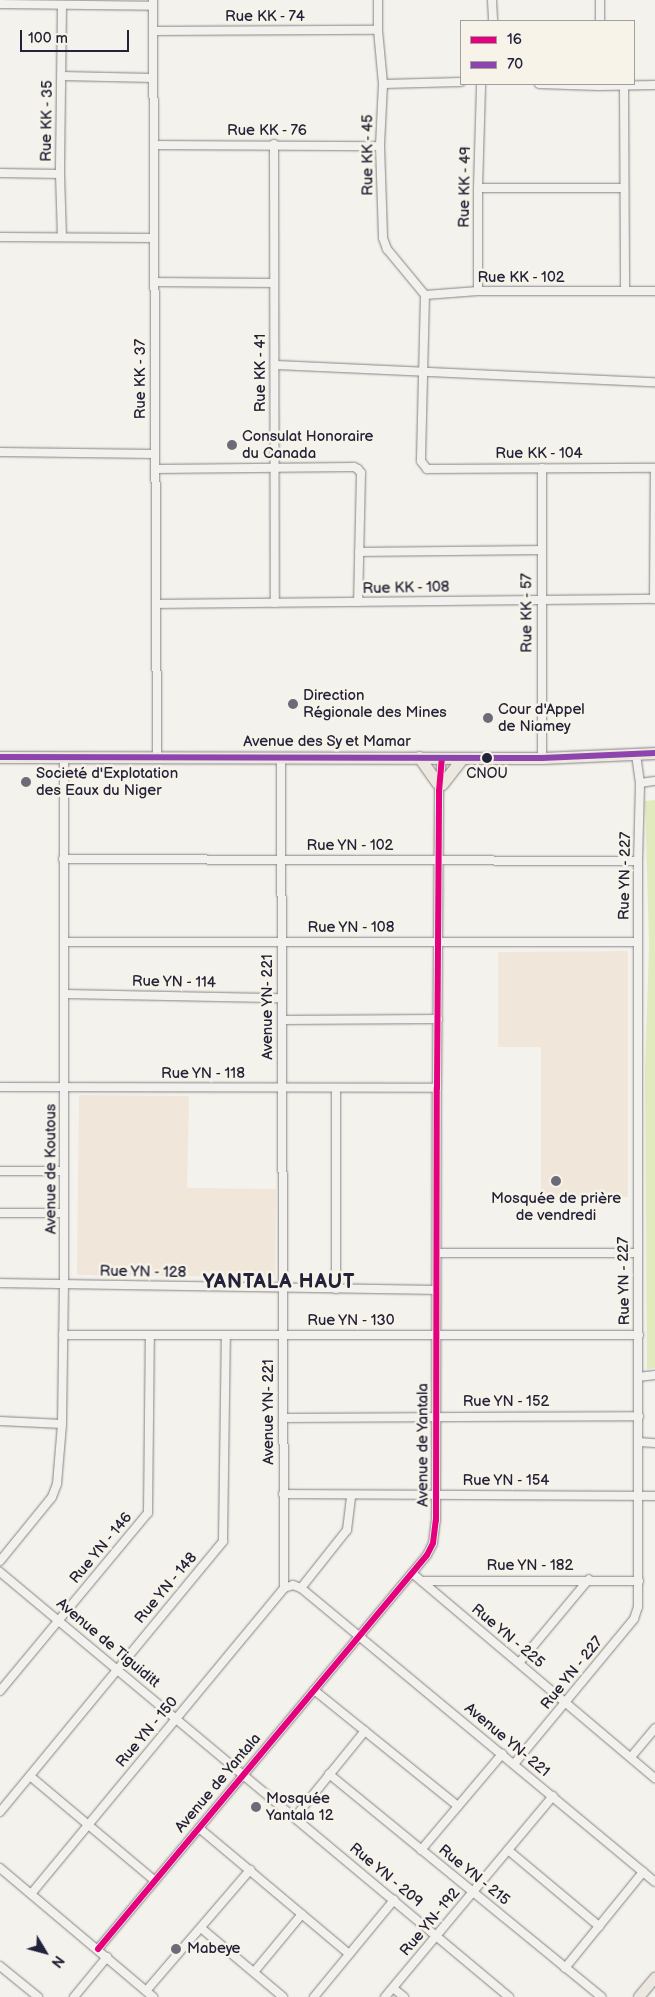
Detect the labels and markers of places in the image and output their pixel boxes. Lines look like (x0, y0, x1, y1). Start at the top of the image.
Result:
place label: Consulat Honoraire du Canada (242, 427, 373, 462)
marker: Consulat Honoraire du Canada (226, 439, 238, 451)
place label: Direction Régionale des Mines (303, 686, 447, 721)
marker: Direction Régionale des Mines (287, 698, 299, 710)
place label: Cour d'Appel de Niamey (498, 700, 585, 735)
marker: Cour d'Appel de Niamey (482, 712, 494, 724)
marker: CNOU (482, 753, 492, 763)
place label: Societé d'Explotation des Eaux du Niger (36, 764, 178, 799)
place label: CNOU (466, 766, 508, 782)
marker: Societé d'Explotation des Eaux du Niger (20, 776, 32, 788)
marker: Mosquée de prière de vendredi (550, 1175, 562, 1187)
place label: Mosquée de prière de vendredi (491, 1189, 621, 1224)
place label: Mosquée Yantala 12 (266, 1789, 334, 1824)
marker: Mosquée Yantala 12 (250, 1801, 262, 1813)
place label: Mabeye (187, 1940, 240, 1958)
marker: Mabeye (169, 1942, 183, 1956)

